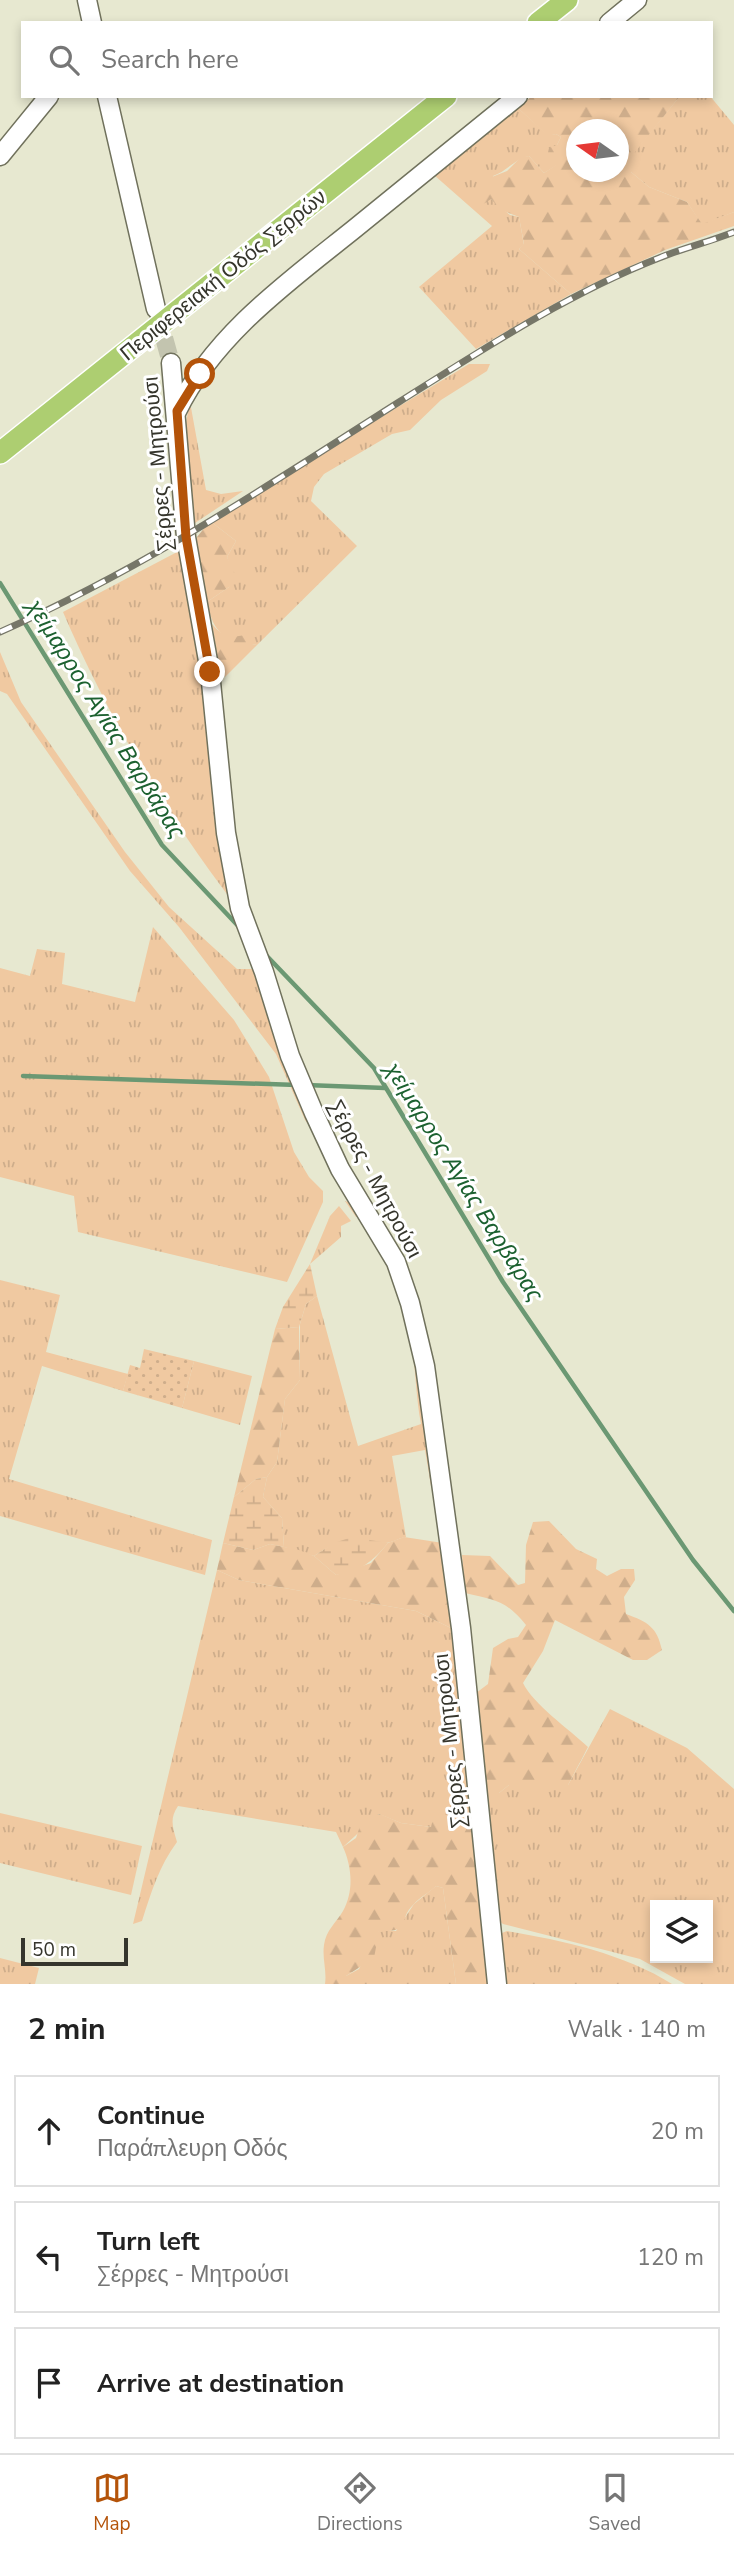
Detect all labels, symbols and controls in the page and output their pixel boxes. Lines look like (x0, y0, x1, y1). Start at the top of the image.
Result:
search box (21, 21, 713, 98)
icon: search (45, 41, 83, 79)
text: Search here (101, 42, 239, 77)
north arrow (566, 119, 629, 182)
street label: Περιφερειακή Οδός Σερρών (114, 183, 332, 367)
route start (184, 358, 215, 389)
street label: Σέρρες - Μητρούσι (136, 375, 180, 553)
water label: χείμαρρος Αγίας Βαρβάρας (18, 592, 193, 845)
route end (194, 656, 225, 687)
water label: χείμαρρος Αγίας Βαρβάρας (376, 1055, 551, 1308)
street label: Σέρρες - Μητρούσι (322, 1095, 429, 1263)
street label: Σέρρες - Μητρούσι (427, 1652, 473, 1830)
map controls (650, 1900, 713, 1963)
button: layers (650, 1900, 713, 1963)
scale bar (21, 1935, 128, 1967)
text: 50 m (32, 1937, 76, 1963)
text: 2 min (28, 2009, 106, 2050)
text: Walk · 140 m (567, 2014, 706, 2045)
text: Continue (97, 2098, 205, 2133)
icon: ahead (30, 2112, 68, 2150)
text: 20 m (651, 2116, 704, 2147)
text: Παράπλευρη Οδός (97, 2133, 287, 2164)
text: Turn left (97, 2224, 200, 2259)
icon: left (30, 2238, 68, 2276)
text: 120 m (637, 2242, 704, 2273)
text: Σέρρες - Μητρούσι (97, 2259, 289, 2290)
icon: arrive (30, 2364, 68, 2402)
text: Arrive at destination (97, 2366, 344, 2401)
tab: Map (93, 2469, 131, 2537)
tab: Directions (317, 2469, 403, 2537)
tab: Saved (589, 2469, 641, 2537)

